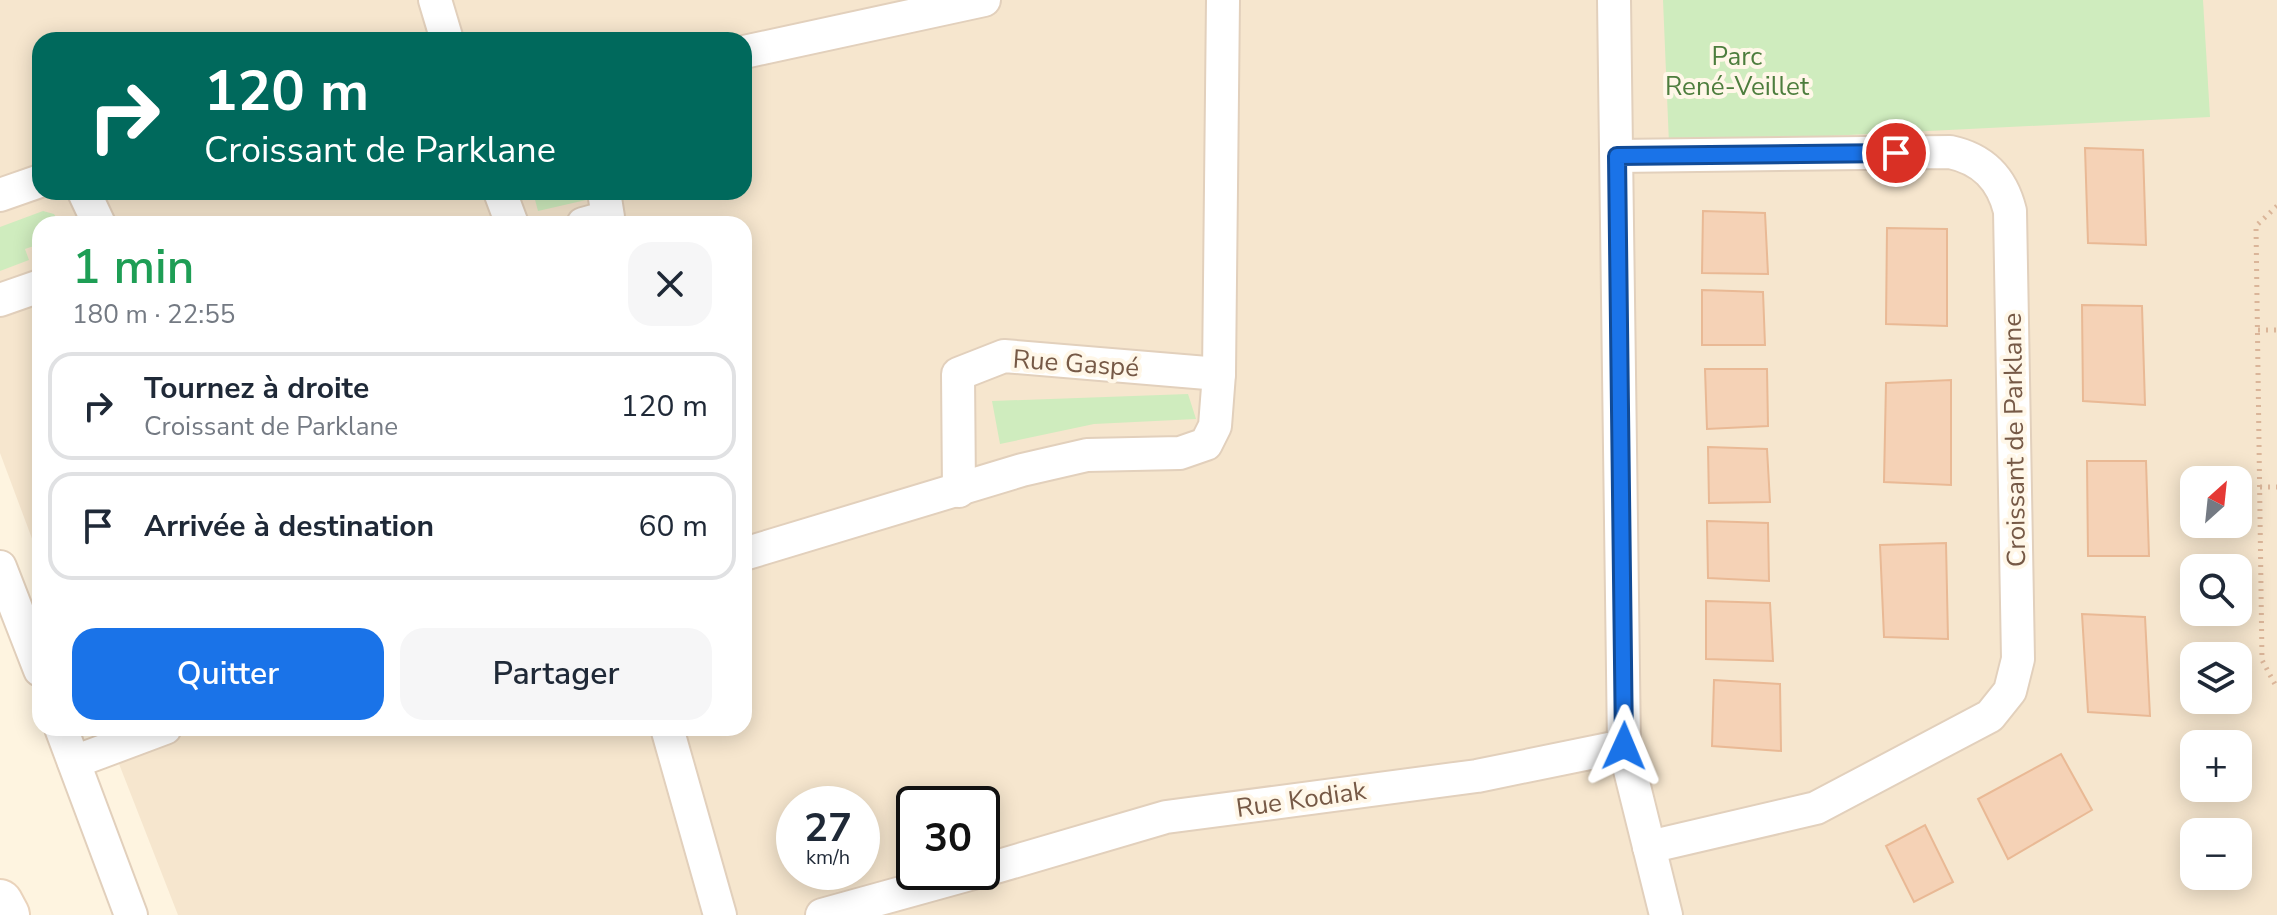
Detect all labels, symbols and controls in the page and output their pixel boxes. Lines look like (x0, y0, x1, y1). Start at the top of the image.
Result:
park label: Parc René-Veillet (1665, 39, 1810, 104)
text: 120 m (204, 53, 369, 130)
icon: right (72, 64, 176, 168)
pin (1862, 119, 1930, 187)
text: Croissant de Parklane (204, 126, 556, 175)
icon: arrive (1874, 131, 1918, 175)
text: 1 min (72, 234, 194, 300)
button: close (628, 242, 712, 326)
text: 180 m · 22:55 (72, 297, 235, 332)
street label: Croissant de Parklane (1995, 313, 2034, 567)
street label: Rue Gaspé (1012, 342, 1140, 385)
text: Tournez à droite (144, 368, 369, 409)
icon: right (76, 384, 120, 428)
text: 120 m (621, 386, 708, 427)
text: Croissant de Parklane (144, 409, 398, 444)
north arrow (2180, 466, 2252, 538)
map controls (2180, 466, 2252, 890)
icon: arrive (76, 504, 120, 548)
text: Arrivée à destination (144, 506, 434, 547)
text: 60 m (639, 506, 708, 547)
button: search (2180, 554, 2252, 626)
button: Quitter (72, 628, 384, 720)
button: Partager (400, 628, 712, 720)
button: layers (2180, 642, 2252, 714)
position arrow (1582, 704, 1666, 788)
button: + (2180, 730, 2252, 802)
street label: Rue Kodiak (1234, 773, 1369, 826)
speed limit sign: 30 (896, 786, 1000, 890)
text: 27 (804, 801, 852, 855)
button: − (2180, 818, 2252, 890)
text: km/h (806, 844, 850, 871)

